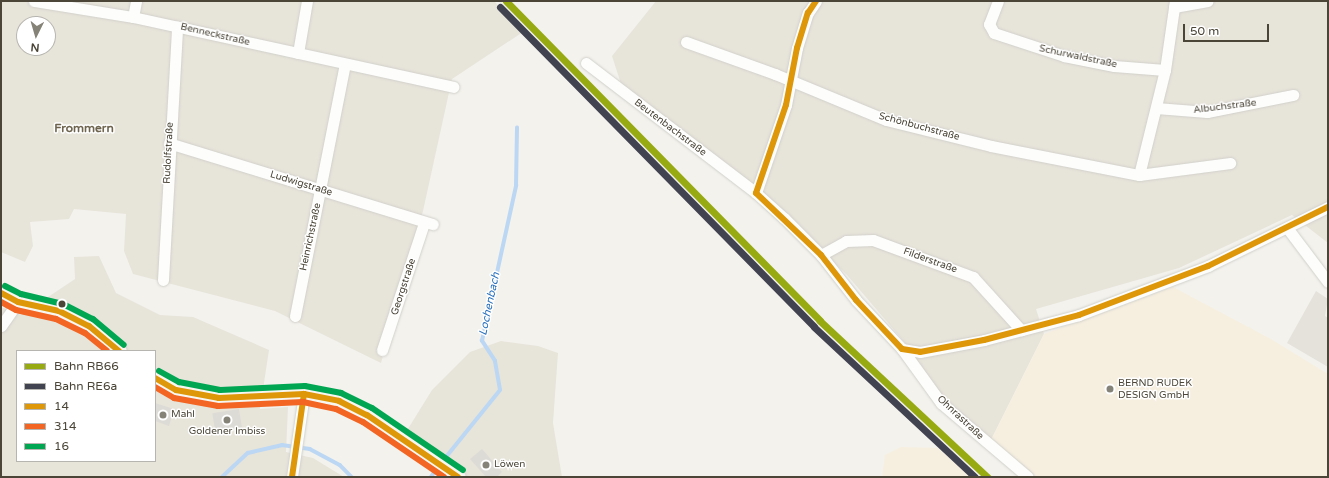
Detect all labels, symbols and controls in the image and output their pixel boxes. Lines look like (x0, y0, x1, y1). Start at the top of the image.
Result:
north arrow (16, 16, 56, 56)
scale bar (1185, 16, 1271, 42)
street label: Benneckstraße (179, 21, 251, 49)
text: 50 m (1190, 24, 1219, 38)
text: N (30, 41, 40, 54)
street label: Schurwaldstraße (1038, 43, 1118, 71)
street label: Beutenbachstraße (632, 97, 708, 159)
street label: Albuchstraße (1193, 97, 1257, 117)
street label: Schönbuchstraße (877, 110, 961, 144)
district label: Frommern (54, 122, 114, 136)
street label: Rudolfstraße (161, 122, 177, 184)
street label: Ludwigstraße (268, 169, 334, 199)
street label: Heinrichstraße (298, 202, 324, 272)
street label: Filderstraße (901, 246, 959, 276)
street label: Georgstraße (389, 257, 419, 317)
water label: Lochenbach (477, 271, 503, 337)
unlabelled marker (57, 299, 67, 309)
legend (16, 350, 156, 462)
text: Bahn RB66 (54, 359, 119, 373)
place label: BERND RUDEK DESIGN GmbH (1118, 377, 1192, 400)
text: Bahn RE6a (54, 379, 117, 393)
marker: BERND RUDEK DESIGN GmbH (1105, 384, 1115, 394)
street label: Ohnrastraße (934, 393, 986, 443)
text: 14 (54, 399, 69, 413)
place label: Mahl (171, 409, 195, 421)
marker: Mahl (158, 410, 168, 420)
marker: Goldener Imbiss (222, 415, 232, 425)
text: 314 (54, 419, 77, 433)
place label: Goldener Imbiss (189, 426, 265, 438)
text: 16 (54, 439, 69, 453)
place label: Löwen (494, 459, 525, 471)
marker: Löwen (481, 460, 491, 470)

